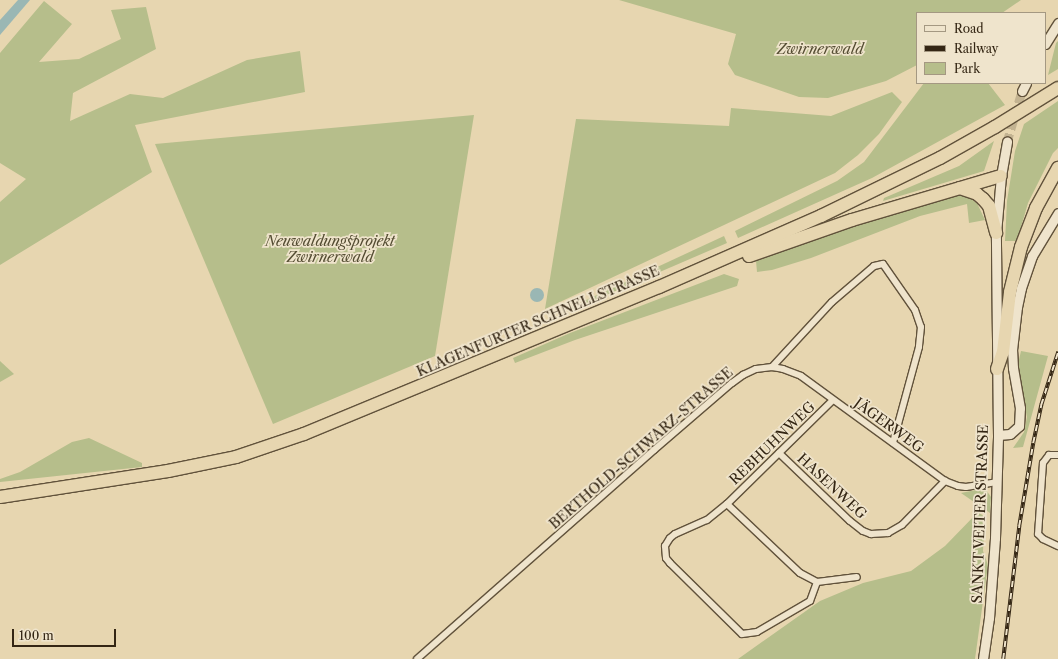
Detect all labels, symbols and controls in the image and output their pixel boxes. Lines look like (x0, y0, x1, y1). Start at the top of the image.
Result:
legend (916, 12, 1046, 84)
text: Road (954, 21, 984, 36)
park label: Zwirnerwald (777, 41, 863, 57)
text: Railway (954, 41, 999, 56)
text: Park (954, 61, 980, 76)
park label: Neuwaldungsprojekt Zwirnerwald (265, 233, 395, 266)
street label: KLAGENFURTER SCHNELLSTRASSE (414, 262, 662, 380)
street label: BERTHOLD-SCHWARZ-STRASSE (546, 364, 736, 532)
street label: JÄGERWEG (851, 394, 927, 456)
street label: REBHUHNWEG (726, 398, 818, 488)
street label: SANKT VEITER STRASSE (968, 424, 992, 604)
street label: HASENWEG (794, 450, 870, 522)
scale bar (14, 621, 118, 647)
text: 100 m (19, 628, 54, 643)

